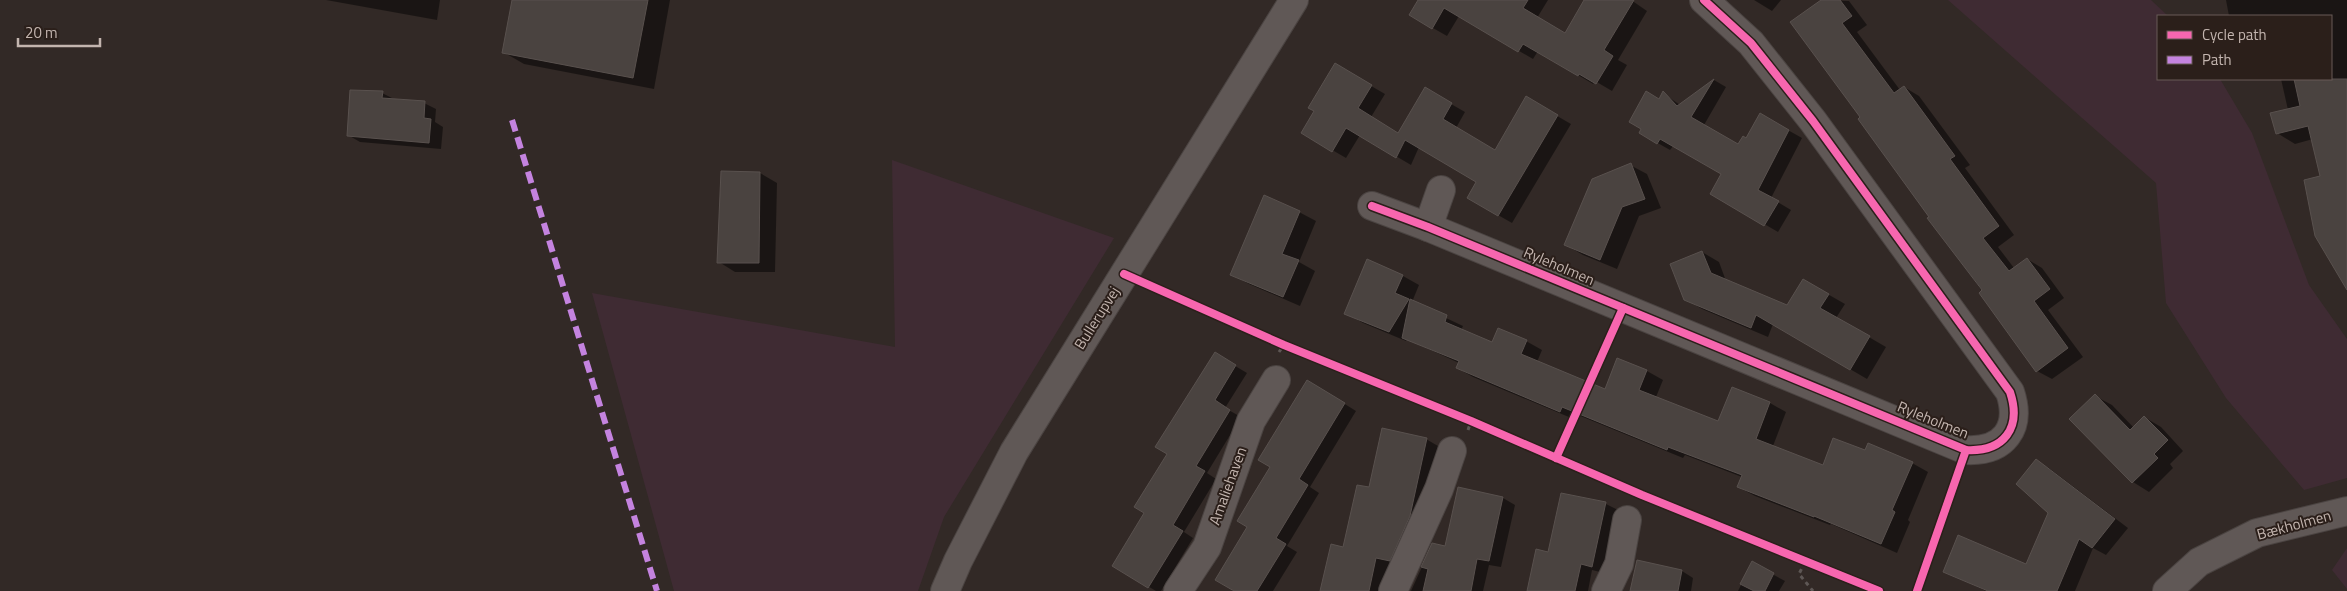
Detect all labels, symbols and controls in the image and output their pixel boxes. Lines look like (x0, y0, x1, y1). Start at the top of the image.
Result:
scale bar (18, 15, 100, 47)
legend (2157, 15, 2332, 80)
text: 20 m (25, 21, 58, 44)
text: Cycle path (2202, 23, 2267, 46)
text: Path (2202, 48, 2232, 71)
street label: Ryleholmen (1520, 240, 1598, 291)
street label: Bullerupvej (1068, 282, 1125, 354)
street label: Ryleholmen (1894, 395, 1972, 444)
street label: Amaliehaven (1203, 444, 1252, 528)
street label: Bækholmen (2254, 504, 2334, 545)

